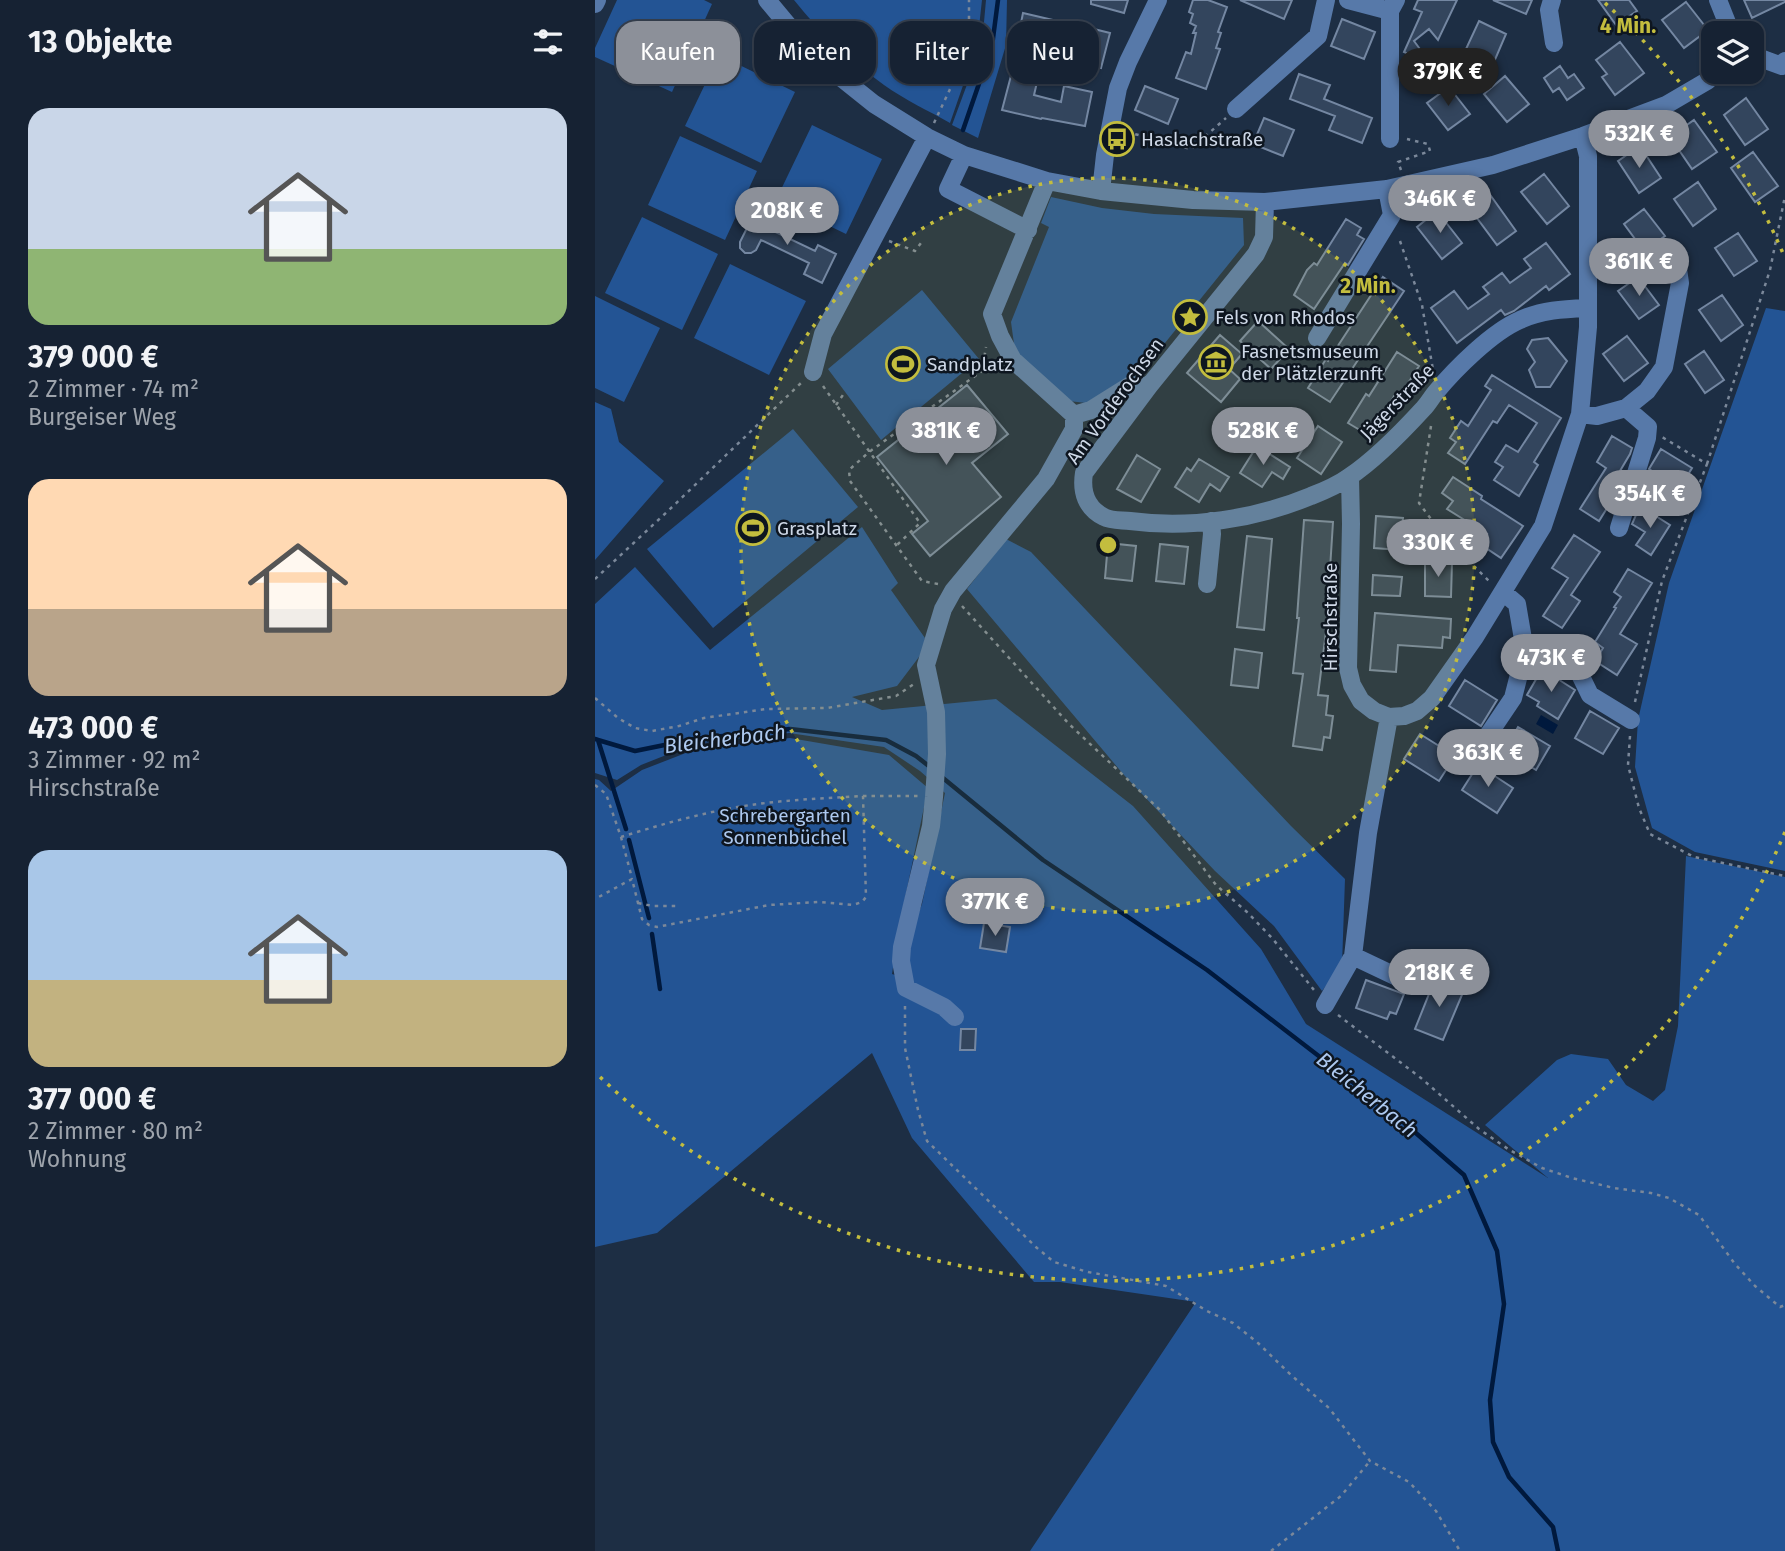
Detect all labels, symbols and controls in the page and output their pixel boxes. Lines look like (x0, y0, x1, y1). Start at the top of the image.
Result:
text: 4 Min. (1600, 13, 1656, 39)
chip: Kaufen (616, 21, 740, 84)
chip: Mieten (754, 21, 876, 84)
chip: Filter (890, 21, 993, 84)
chip: Neu (1007, 21, 1099, 84)
map controls (1701, 21, 1764, 84)
button: layers (1701, 21, 1764, 84)
icon: filters (529, 23, 567, 61)
text: 13 Objekte (28, 24, 172, 60)
pin: 379K € (1391, 48, 1505, 108)
text: 379K € (1414, 57, 1482, 85)
pin: 532K € (1582, 110, 1696, 170)
text: 532K € (1604, 119, 1674, 147)
bus stop icon: Haslachstraße (1098, 120, 1136, 158)
place label: Haslachstraße (1141, 128, 1263, 151)
icon: home (235, 154, 361, 280)
pin: 346K € (1383, 176, 1497, 235)
text: 346K € (1404, 184, 1476, 212)
pin: 208K € (730, 188, 844, 247)
text: 208K € (751, 196, 823, 224)
pin: 361K € (1582, 238, 1696, 298)
text: 361K € (1605, 247, 1673, 275)
text: 2 Min. (1340, 273, 1396, 299)
place icon: Fels von Rhodos (1171, 298, 1209, 336)
place label: Fels von Rhodos (1215, 306, 1355, 329)
street label: Am Vorderochsen (1062, 333, 1168, 469)
text: 379 000 € (28, 339, 159, 375)
place label: Fasnetsmuseum der Plätzlerzunft (1241, 340, 1384, 385)
museum icon: Fasnetsmuseum der Plätzlerzunft (1197, 343, 1235, 381)
sports icon: Sandplatz (884, 345, 922, 383)
place label: Sandplatz (927, 353, 1012, 376)
street label: Jägerstraße (1355, 359, 1439, 445)
text: 2 Zimmer · 74 m² (28, 375, 199, 403)
text: Burgeiser Weg (28, 403, 176, 431)
pin: 381K € (889, 407, 1003, 467)
pin: 528K € (1206, 407, 1320, 467)
text: 381K € (912, 416, 980, 444)
text: 528K € (1228, 416, 1298, 444)
pin: 354K € (1593, 470, 1707, 530)
text: 354K € (1615, 479, 1685, 507)
sports icon: Grasplatz (734, 509, 772, 547)
place label: Grasplatz (777, 517, 857, 540)
pin: 330K € (1381, 520, 1495, 579)
icon: home (235, 525, 361, 651)
text: 330K € (1403, 528, 1473, 556)
centre of rings (1096, 533, 1120, 557)
street label: Hirschstraße (1319, 563, 1342, 671)
pin: 473K € (1494, 634, 1608, 694)
text: 473K € (1517, 643, 1585, 671)
text: 473 000 € (28, 710, 158, 746)
water label: Bleicherbach (663, 719, 787, 759)
pin: 363K € (1431, 730, 1545, 789)
text: 363K € (1453, 738, 1523, 766)
text: 3 Zimmer · 92 m² (28, 746, 200, 774)
text: Hirschstraße (28, 774, 160, 802)
park label: Schrebergarten Sonnenbüchel (719, 804, 851, 849)
pin: 377K € (938, 878, 1052, 938)
text: 377K € (962, 887, 1028, 915)
icon: home (235, 896, 361, 1022)
pin: 218K € (1382, 950, 1496, 1009)
text: 218K € (1404, 958, 1474, 986)
water label: Bleicherbach (1311, 1046, 1423, 1144)
text: 377 000 € (28, 1081, 156, 1117)
text: 2 Zimmer · 80 m² (28, 1117, 203, 1145)
text: Wohnung (28, 1145, 126, 1173)

